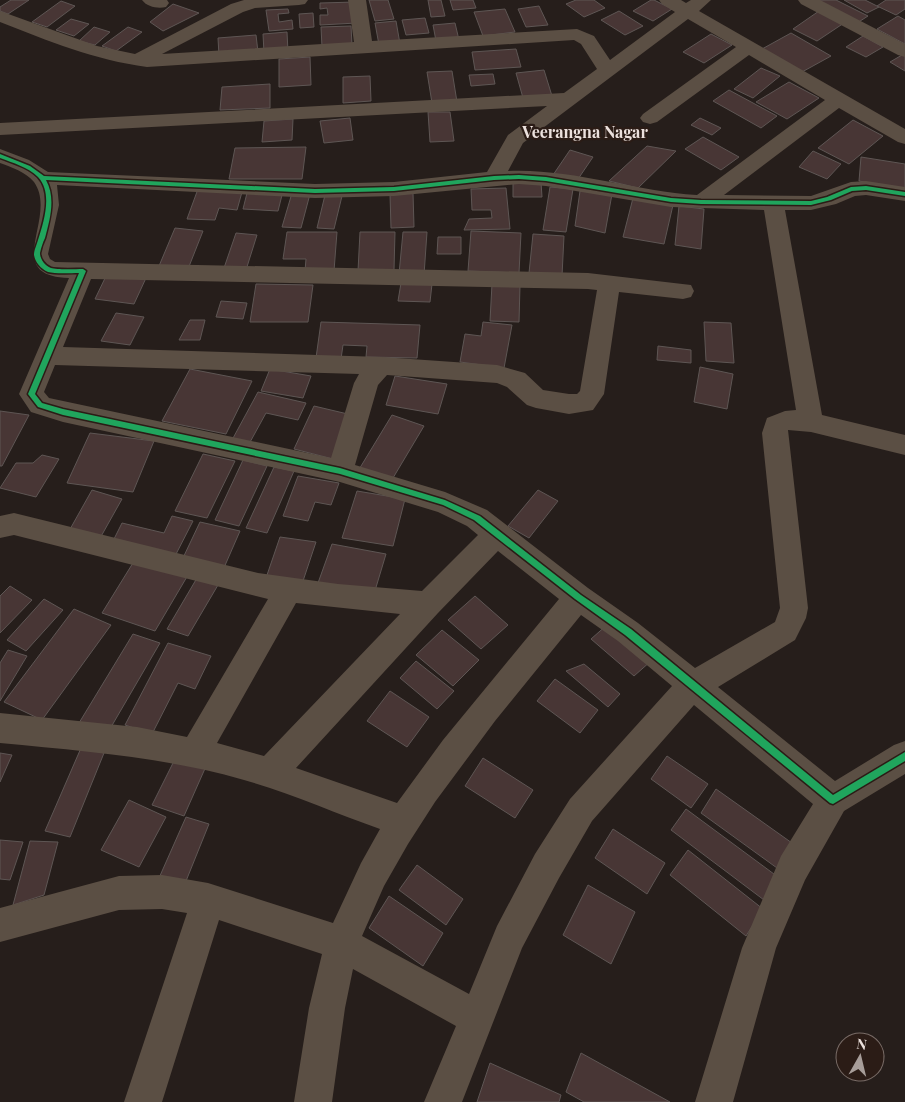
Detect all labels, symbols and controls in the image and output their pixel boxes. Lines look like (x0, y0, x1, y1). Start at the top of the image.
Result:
district label: Veerangna Nagar (521, 121, 648, 142)
north arrow (835, 1032, 885, 1082)
text: N (856, 1034, 868, 1054)

